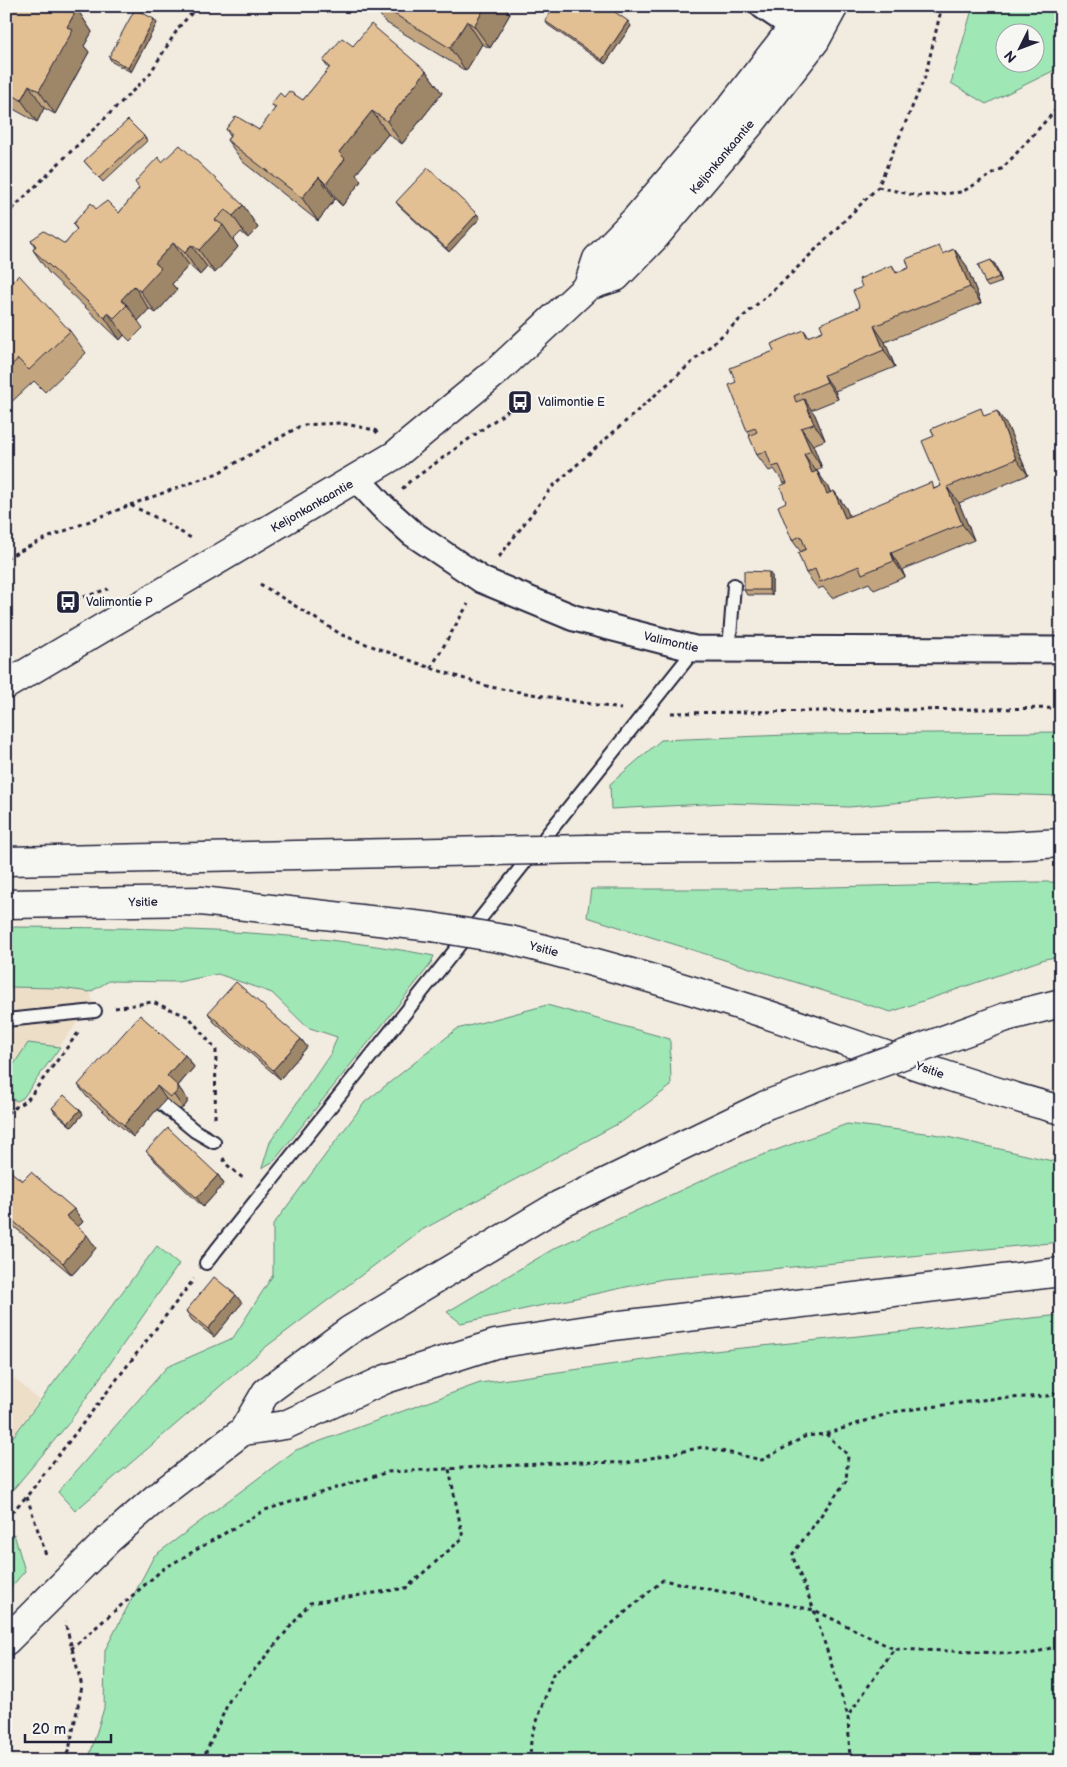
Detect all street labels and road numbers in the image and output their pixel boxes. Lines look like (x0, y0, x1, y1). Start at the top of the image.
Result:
street label: Keljonkankaantie (687, 117, 758, 198)
street label: Keljonkankaantie (268, 477, 356, 536)
street label: Valimontie (642, 629, 700, 656)
street label: Ysitie (127, 895, 158, 910)
street label: Ysitie (527, 938, 560, 960)
street label: Ysitie (913, 1058, 946, 1082)

